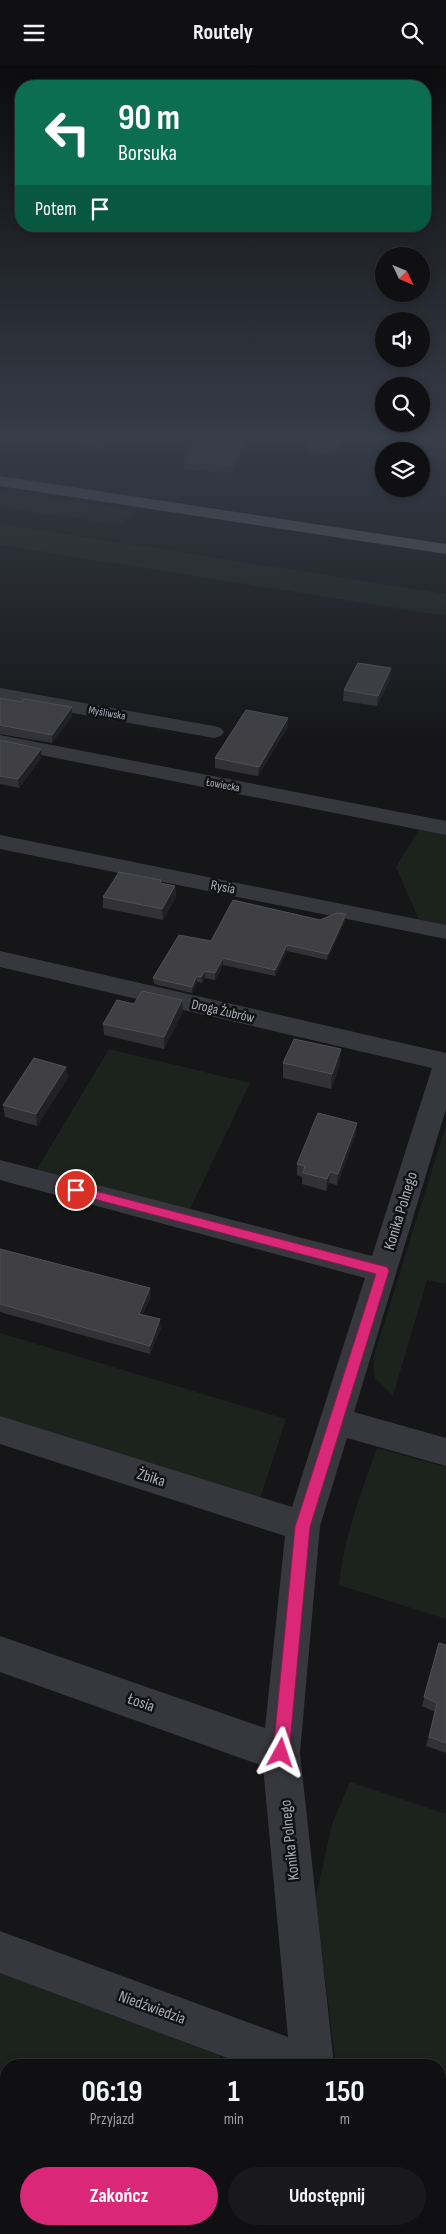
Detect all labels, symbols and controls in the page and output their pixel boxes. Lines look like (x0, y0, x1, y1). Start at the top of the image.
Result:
icon: menu (20, 19, 48, 47)
text: Routely (193, 19, 253, 46)
icon: search (398, 19, 426, 47)
text: 90 m (118, 97, 180, 140)
icon: left (35, 100, 100, 165)
text: Borsuka (118, 140, 177, 167)
icon: arrive (86, 195, 114, 223)
text: Potem (35, 198, 76, 221)
north arrow (375, 247, 430, 303)
map controls (375, 247, 430, 497)
button: sound (375, 312, 430, 367)
button: search (375, 377, 430, 432)
button: layers (375, 442, 430, 497)
street label: Myśliwska (87, 703, 127, 723)
street label: Łowiecka (204, 775, 241, 795)
street label: Rysia (209, 876, 237, 898)
street label: Droga Żubrów (190, 995, 256, 1027)
pin (55, 1169, 97, 1211)
street label: Konika Polnego (380, 1170, 422, 1252)
icon: arrive (62, 1176, 90, 1204)
street label: Żbika (135, 1465, 167, 1491)
street label: Łosia (124, 1689, 157, 1716)
position arrow (254, 1726, 306, 1778)
street label: Konika Polnego (276, 1799, 304, 1881)
street label: Niedźwiedzia (116, 1987, 188, 2029)
text: 06:19 (81, 2074, 142, 2110)
text: 1 (228, 2074, 240, 2110)
text: 150 (325, 2074, 365, 2110)
text: Przyjazd (90, 2110, 134, 2129)
text: min (224, 2110, 244, 2129)
text: m (340, 2110, 350, 2129)
button: Zakończ (20, 2167, 218, 2225)
button: Udostępnij (228, 2167, 426, 2225)

